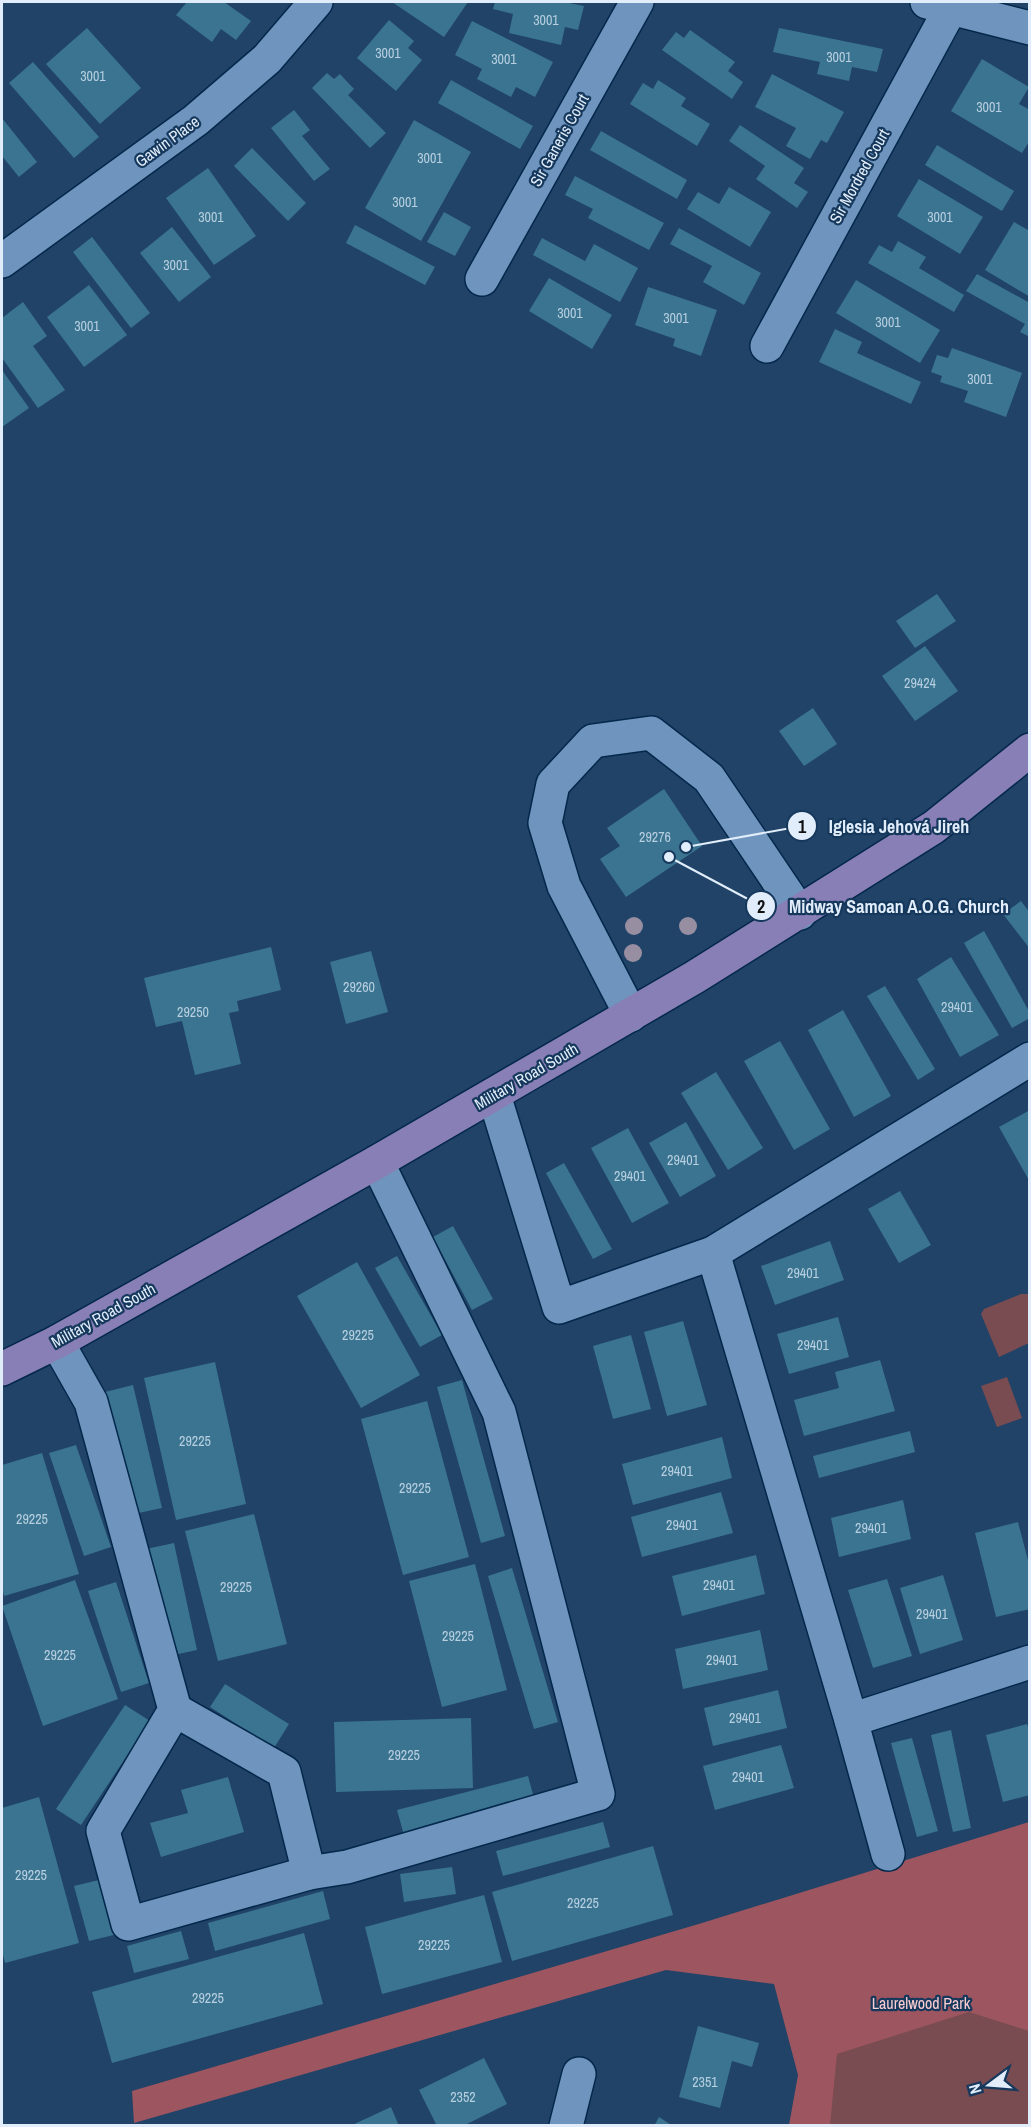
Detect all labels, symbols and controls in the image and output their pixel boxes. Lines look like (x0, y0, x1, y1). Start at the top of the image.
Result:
house number: 3001 (533, 11, 559, 29)
house number: 3001 (375, 44, 401, 62)
house number: 3001 (826, 48, 852, 66)
house number: 3001 (491, 50, 517, 68)
house number: 3001 (80, 67, 106, 85)
street label: Sir Ganeris Court (524, 89, 594, 190)
house number: 3001 (976, 98, 1002, 116)
street label: Gawin Place (130, 110, 204, 172)
street label: Sir Mordred Court (824, 124, 894, 227)
house number: 3001 (417, 149, 443, 167)
house number: 3001 (392, 193, 418, 211)
house number: 3001 (198, 208, 224, 226)
house number: 3001 (927, 208, 953, 226)
house number: 3001 (163, 256, 189, 274)
house number: 3001 (557, 304, 583, 322)
house number: 3001 (663, 309, 689, 327)
house number: 3001 (875, 313, 901, 331)
house number: 3001 (74, 317, 100, 335)
house number: 3001 (967, 370, 993, 388)
house number: 29424 (904, 674, 937, 692)
callout: Iglesia Jehová Jireh (787, 808, 981, 844)
text: 1 (798, 814, 807, 839)
text: Iglesia Jehová Jireh (829, 814, 969, 839)
house number: 29276 (639, 828, 671, 846)
callout: Midway Samoan A.O.G. Church (746, 888, 1021, 924)
text: 2 (757, 894, 765, 919)
text: Midway Samoan A.O.G. Church (789, 894, 1009, 919)
house number: 29260 (343, 978, 375, 996)
house number: 29401 (941, 998, 974, 1016)
house number: 29250 (177, 1003, 209, 1021)
street label: Military Road South (470, 1037, 582, 1115)
house number: 29401 (667, 1151, 700, 1169)
house number: 29401 (614, 1167, 647, 1185)
house number: 29401 (787, 1264, 820, 1282)
street label: Military Road South (47, 1277, 159, 1353)
house number: 29225 (342, 1326, 374, 1344)
house number: 29401 (797, 1336, 830, 1354)
house number: 29225 (179, 1432, 211, 1450)
house number: 29401 (661, 1462, 694, 1480)
house number: 29225 (399, 1479, 431, 1497)
house number: 29225 (16, 1510, 48, 1528)
house number: 29401 (666, 1516, 699, 1534)
house number: 29401 (855, 1519, 888, 1537)
house number: 29401 (703, 1576, 736, 1594)
house number: 29225 (220, 1578, 252, 1596)
house number: 29401 (916, 1605, 949, 1623)
house number: 29225 (442, 1627, 474, 1645)
house number: 29225 (44, 1646, 76, 1664)
house number: 29401 (706, 1651, 739, 1669)
house number: 29401 (729, 1709, 762, 1727)
house number: 29225 (388, 1746, 420, 1764)
house number: 29401 (732, 1768, 765, 1786)
house number: 29225 (15, 1866, 47, 1884)
house number: 29225 (567, 1894, 599, 1912)
house number: 29225 (418, 1936, 450, 1954)
house number: 29225 (192, 1989, 224, 2007)
park label: Laurelwood Park (872, 1992, 971, 2014)
north arrow (959, 2055, 1019, 2115)
house number: 2351 (692, 2073, 718, 2091)
text: N (963, 2082, 986, 2097)
house number: 2352 (450, 2088, 476, 2106)

